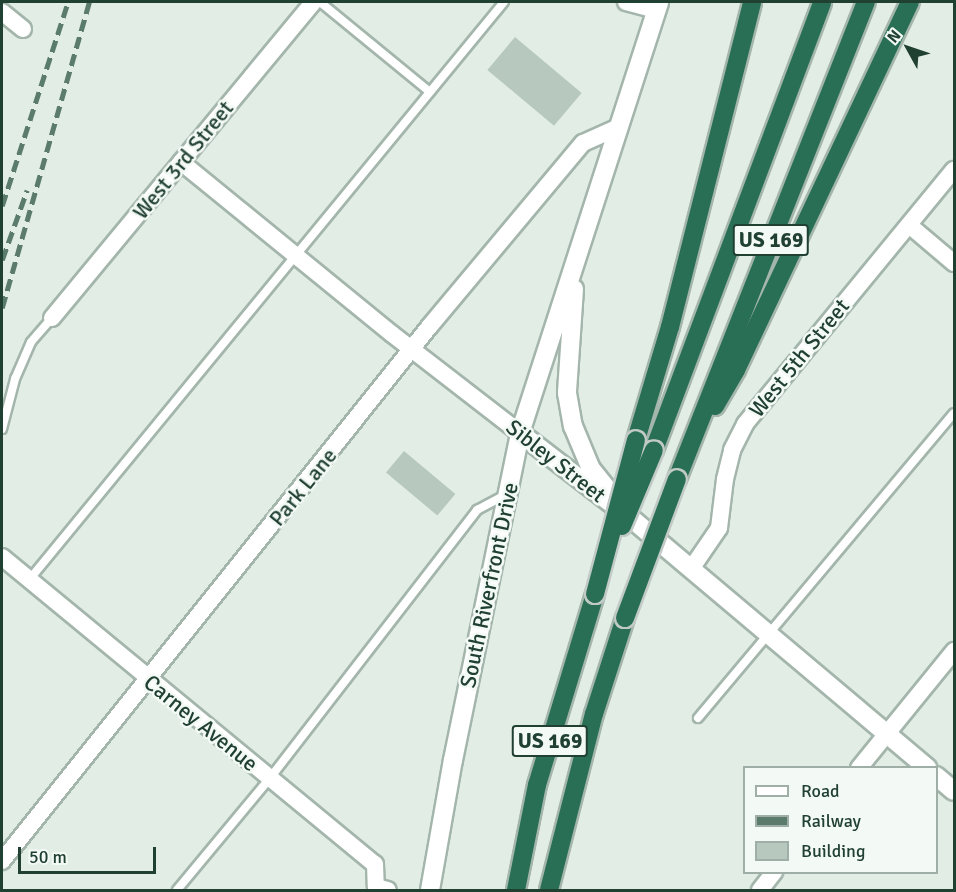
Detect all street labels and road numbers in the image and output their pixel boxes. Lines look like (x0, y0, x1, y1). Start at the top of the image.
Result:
street label: West 3rd Street (127, 96, 239, 224)
road number: US 169 (732, 222, 810, 258)
street label: West 5th Street (743, 293, 855, 423)
street label: Sibley Street (501, 414, 611, 508)
street label: Park Lane (264, 443, 342, 531)
street label: South Riverfront Drive (454, 480, 524, 690)
street label: Carney Avenue (139, 669, 263, 777)
road number: US 169 (511, 723, 589, 759)

